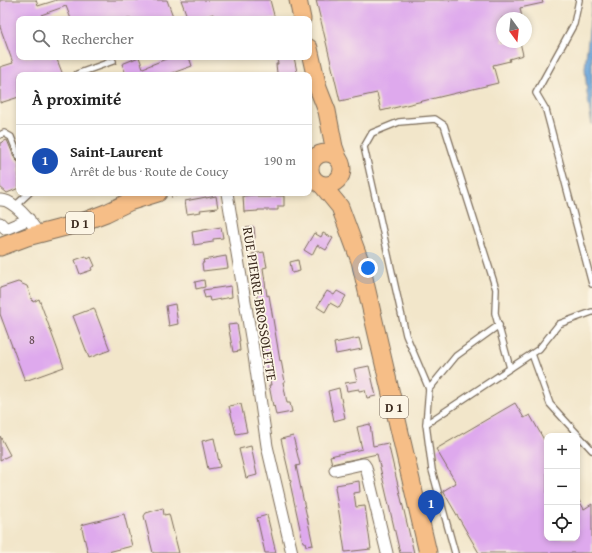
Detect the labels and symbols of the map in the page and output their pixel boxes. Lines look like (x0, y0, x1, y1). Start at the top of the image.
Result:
north arrow (496, 12, 532, 48)
road number: D 1 (66, 212, 94, 234)
street label: RUE PIERRE BROSSOLETTE (238, 225, 282, 383)
your location (358, 258, 378, 278)
house number: 8 (29, 331, 35, 348)
road number: D 1 (380, 396, 408, 418)
pin: 1 (418, 490, 444, 523)

